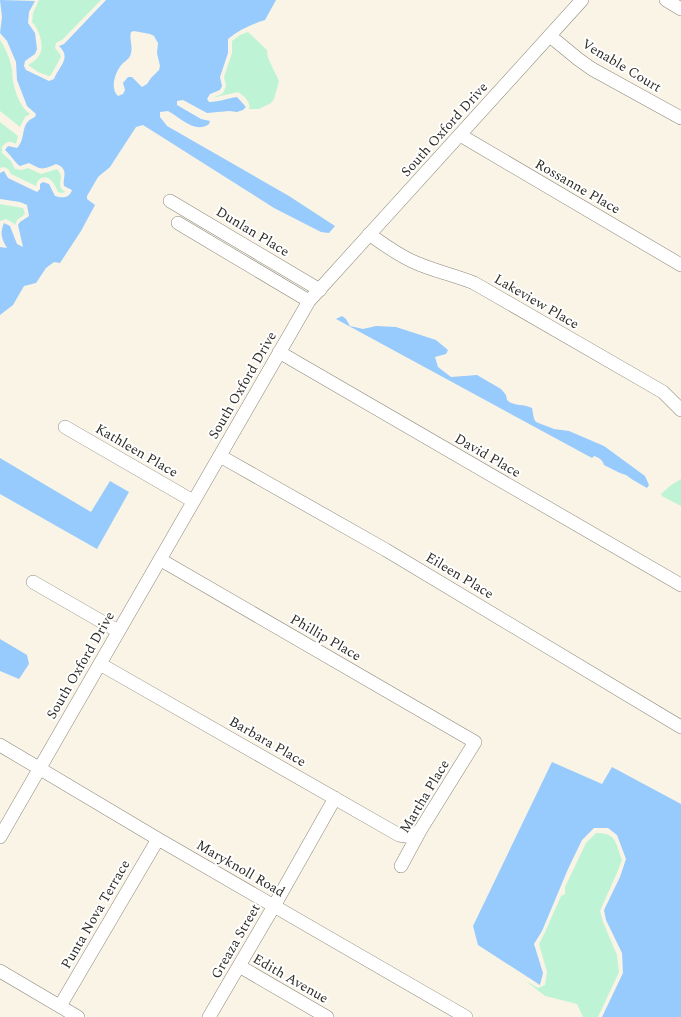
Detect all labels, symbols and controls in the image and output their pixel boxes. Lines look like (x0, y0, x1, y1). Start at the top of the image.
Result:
street label: Venable Court (578, 33, 666, 98)
street label: South Oxford Drive (396, 77, 493, 182)
street label: Rossanne Place (531, 153, 625, 220)
street label: Dunlan Place (212, 201, 294, 262)
street label: Lakeview Place (490, 269, 583, 334)
street label: South Oxford Drive (203, 327, 282, 443)
street label: Kathleen Place (91, 418, 182, 483)
street label: David Place (451, 428, 525, 483)
street label: Eileen Place (422, 547, 498, 604)
street label: South Oxford Drive (41, 607, 120, 723)
street label: Phillip Place (286, 609, 365, 666)
street label: Barbara Place (225, 711, 310, 772)
street label: Martha Place (394, 755, 455, 837)
street label: Maryknoll Road (192, 834, 289, 902)
street label: Punta Nova Terrace (56, 855, 135, 973)
street label: Greaza Street (205, 900, 265, 983)
street label: Edith Avenue (249, 948, 333, 1009)

